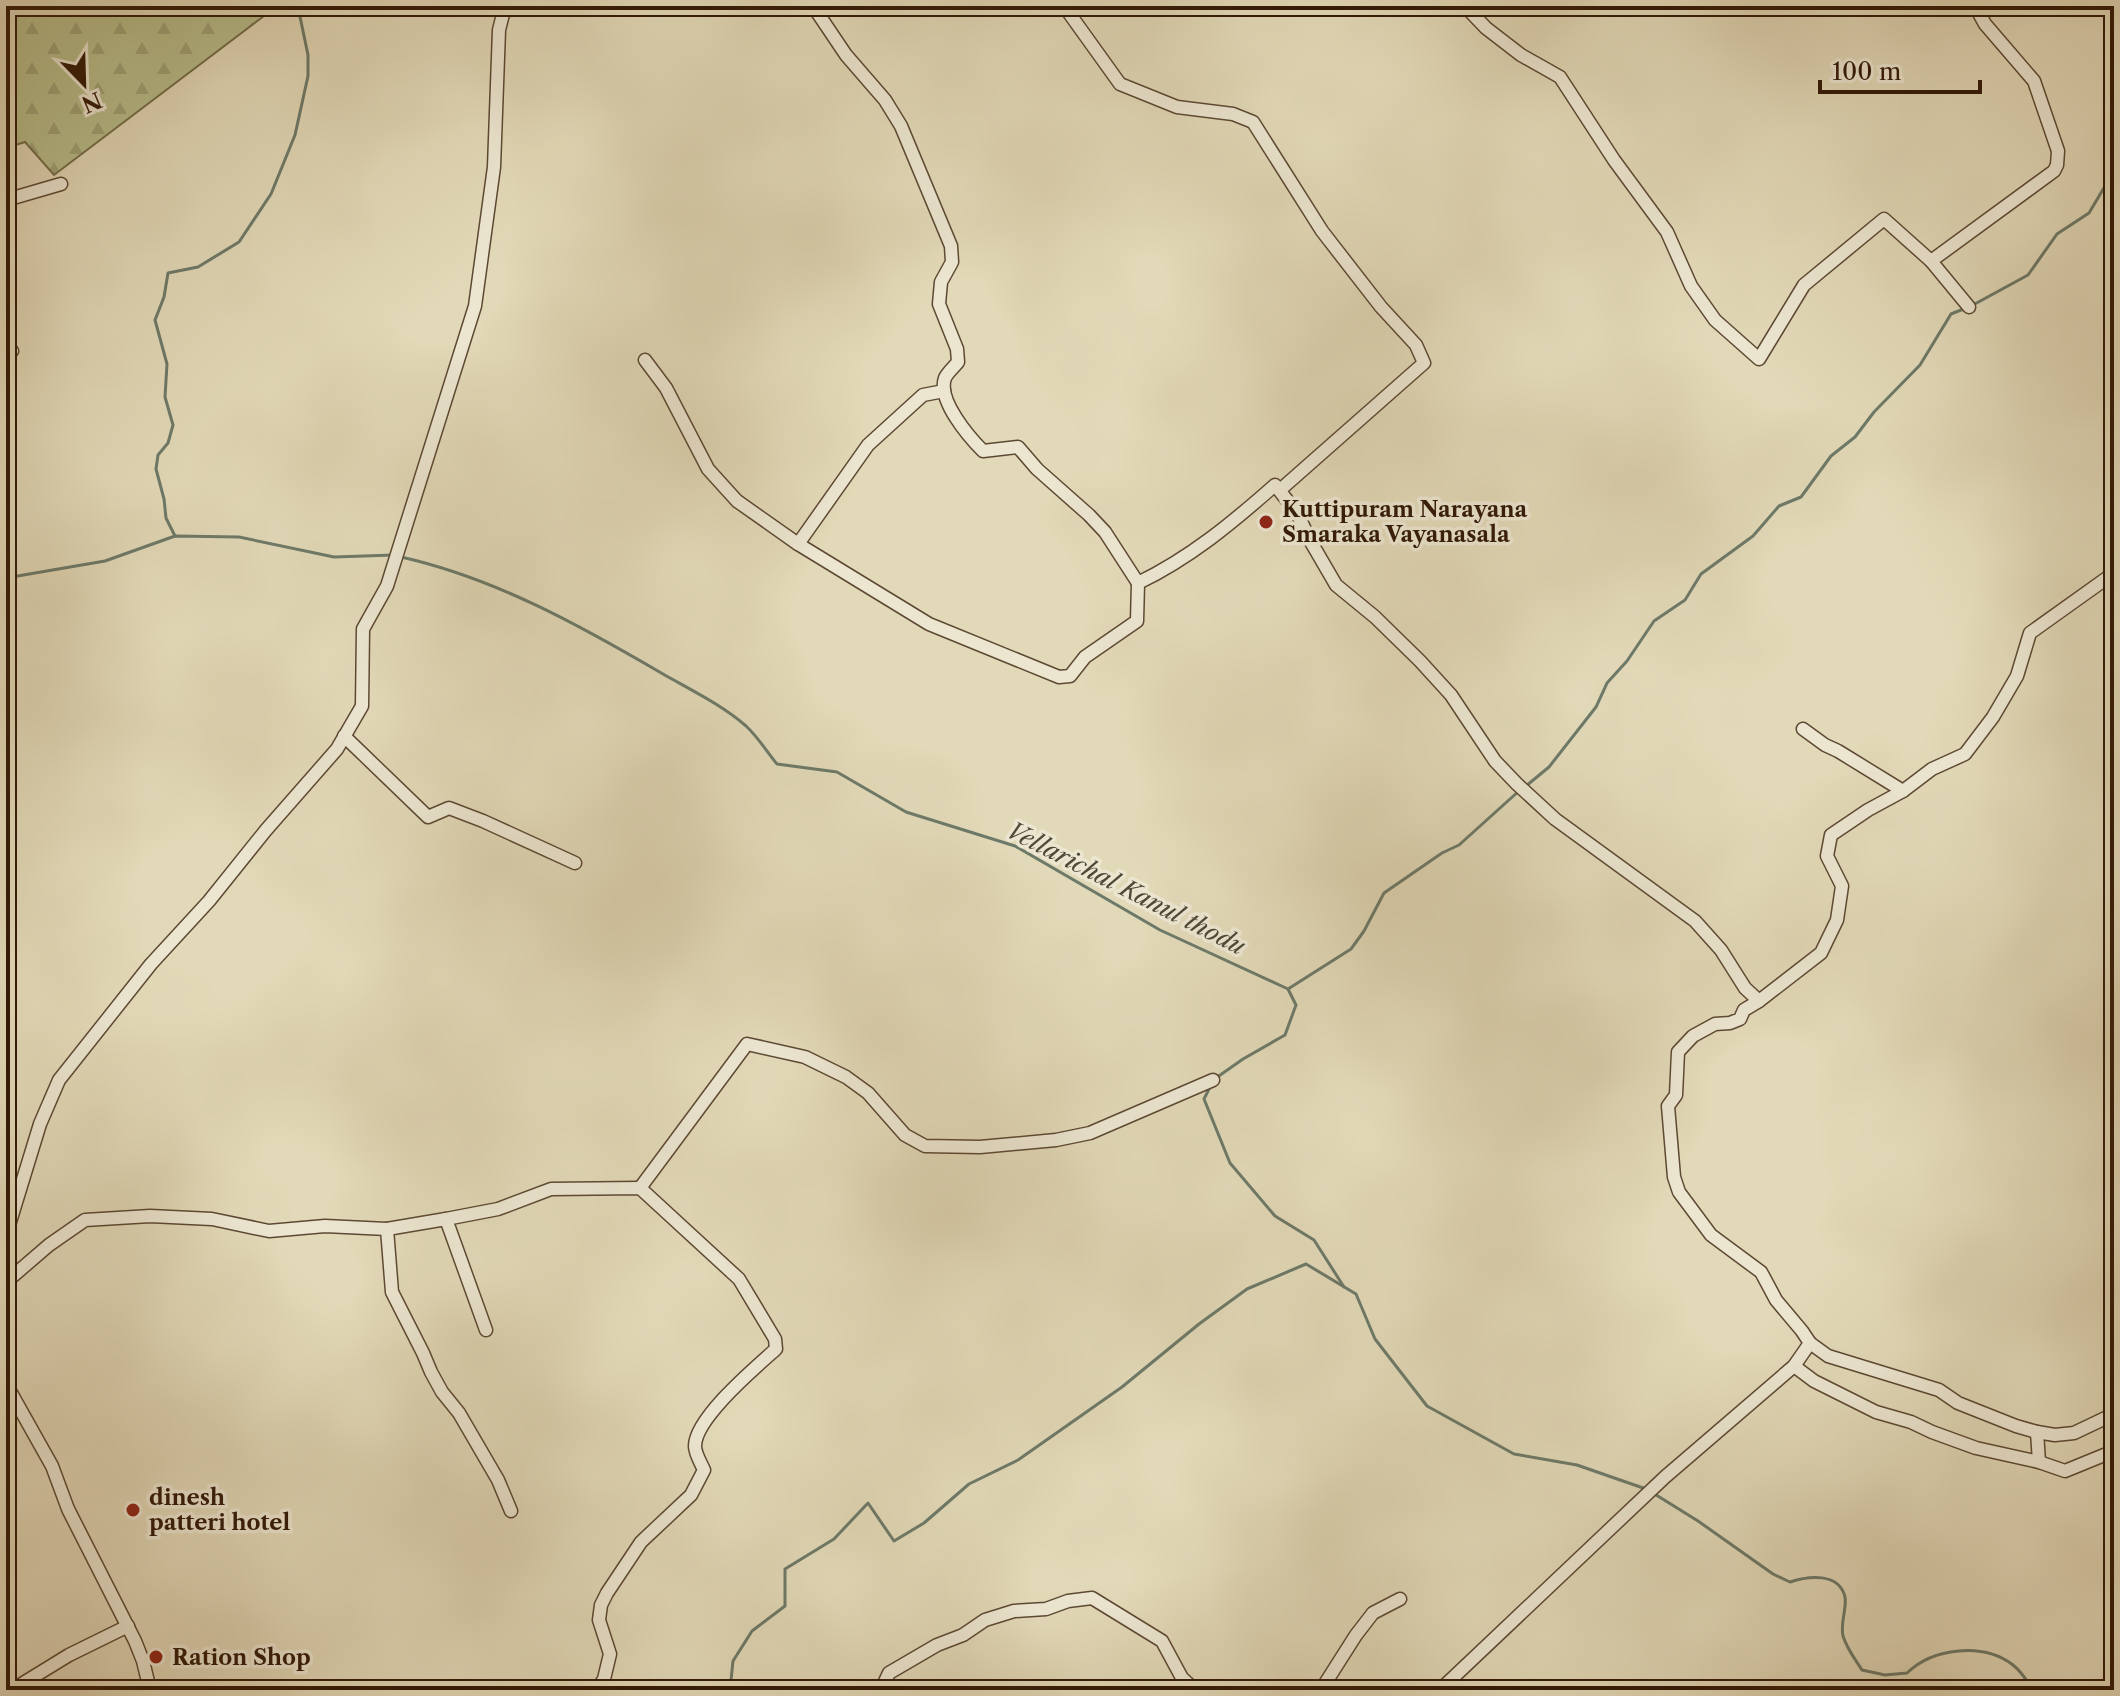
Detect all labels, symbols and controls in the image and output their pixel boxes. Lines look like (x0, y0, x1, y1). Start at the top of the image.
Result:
north arrow (44, 44, 124, 124)
scale bar (1820, 44, 1980, 94)
text: 100 m (1832, 57, 1901, 86)
text: N (78, 86, 106, 118)
place label: Kuttipuram Narayana Smaraka Vayanasala (1282, 496, 1528, 548)
marker: Kuttipuram Narayana Smaraka Vayanasala (1257, 513, 1275, 531)
water label: Vellarichal Kanul thodu (1002, 815, 1251, 961)
place label: dinesh patteri hotel (149, 1484, 290, 1536)
marker: dinesh patteri hotel (124, 1501, 142, 1519)
place label: Ration Shop (172, 1644, 311, 1671)
marker: Ration Shop (147, 1648, 165, 1666)

